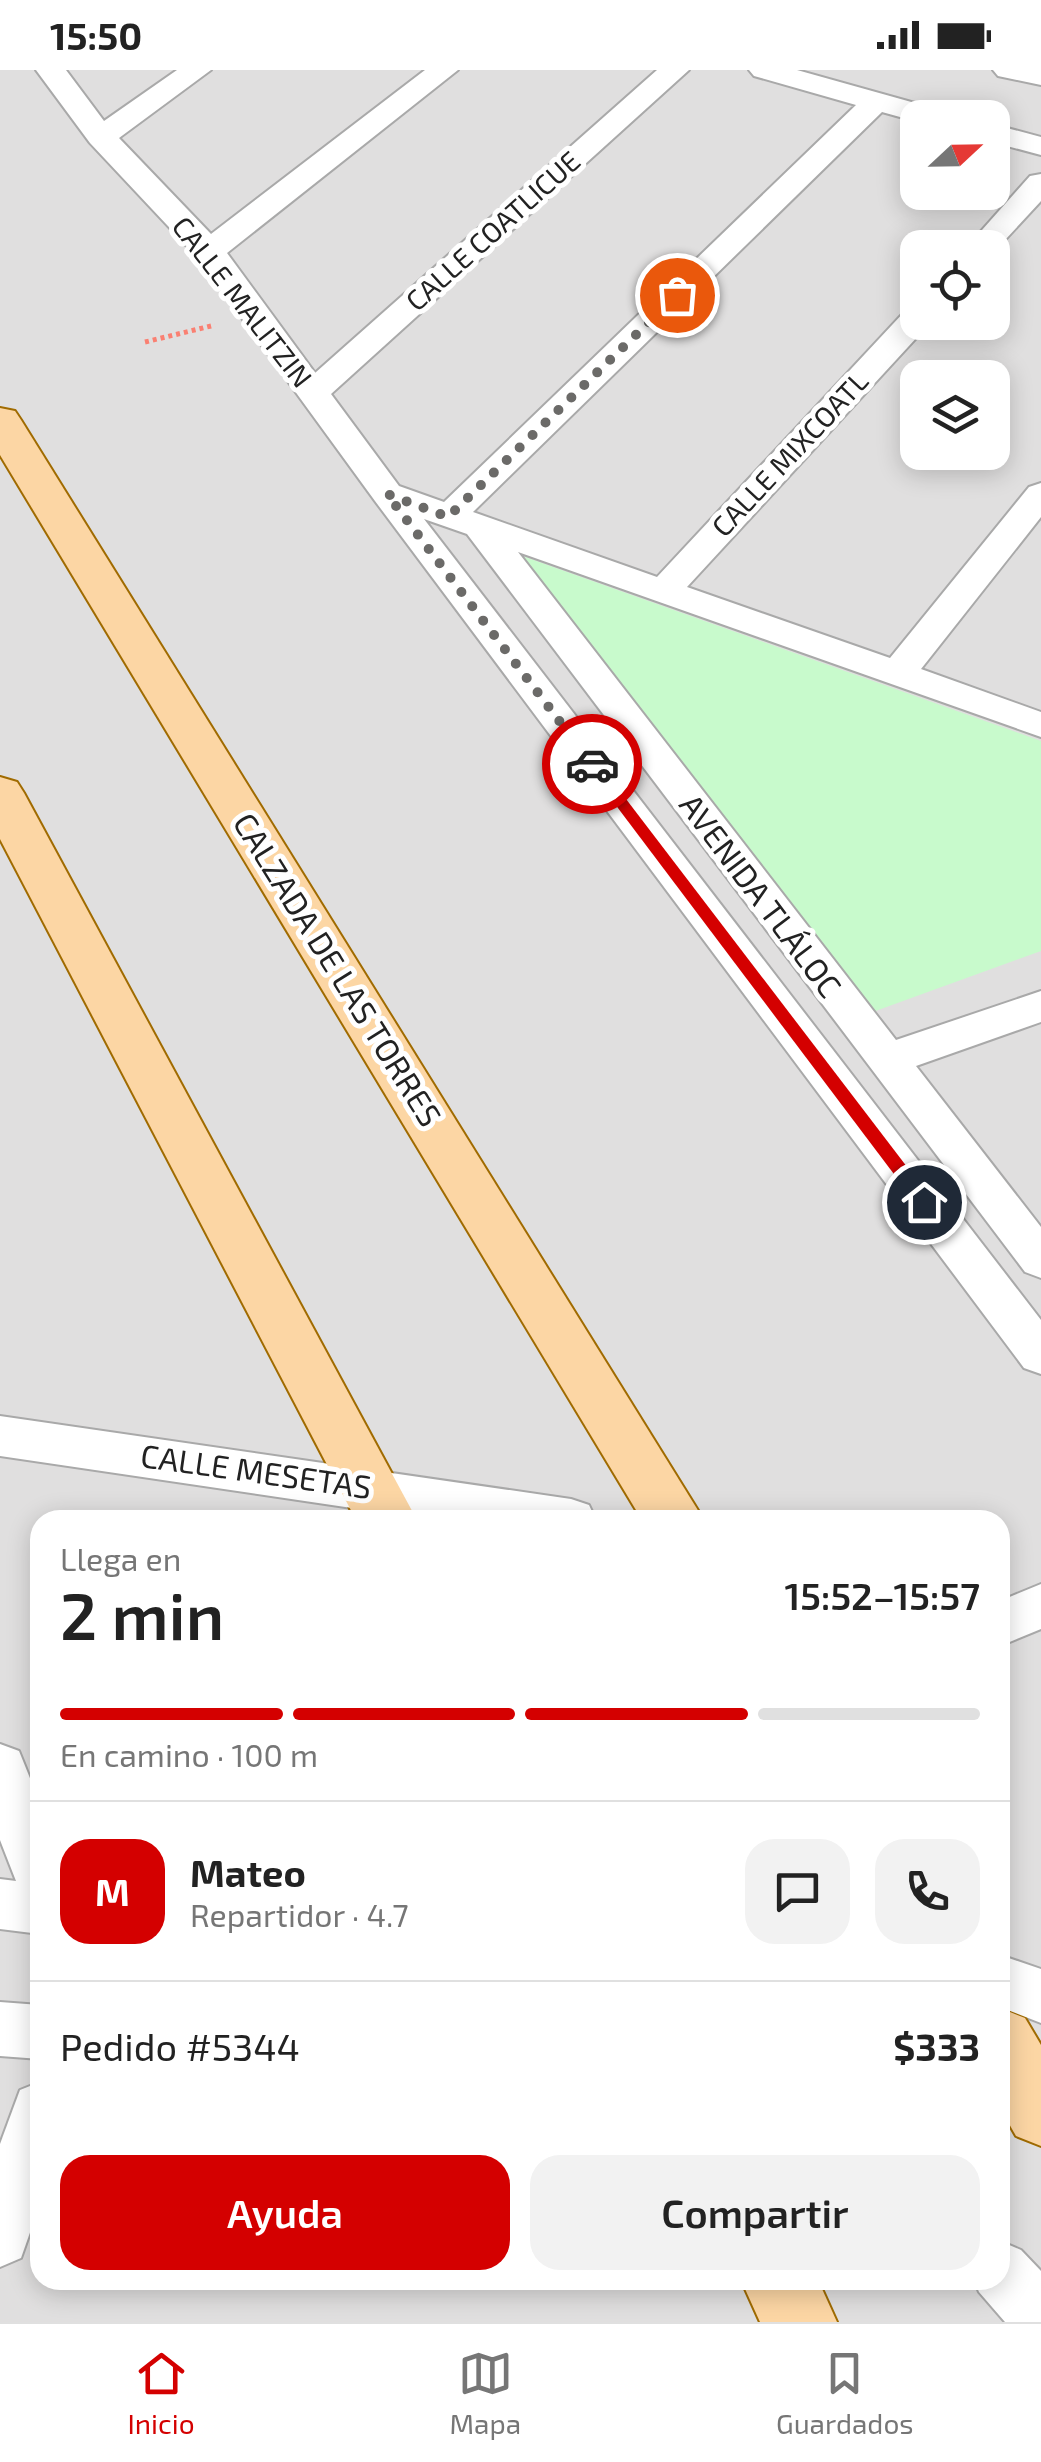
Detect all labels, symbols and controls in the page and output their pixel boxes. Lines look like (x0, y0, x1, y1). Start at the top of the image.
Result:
text: 15:50 (50, 12, 142, 58)
north arrow (900, 100, 1010, 210)
map controls (900, 100, 1010, 470)
street label: CALLE COATLICUE (398, 143, 586, 317)
street label: CALLE MALITZIN (166, 209, 320, 393)
button: locate (900, 230, 1010, 340)
pin (635, 253, 720, 338)
icon: bag (650, 268, 705, 323)
button: layers (900, 360, 1010, 470)
street label: CALLE MIXCOATL (704, 364, 874, 543)
courier (542, 714, 642, 814)
icon: car (565, 737, 620, 792)
street label: AVENIDA TLÁLOC (673, 786, 850, 1004)
street label: CALZADA DE LAS TORRES (227, 805, 451, 1132)
pin (882, 1160, 967, 1245)
icon: home (897, 1175, 952, 1230)
street label: CALLE MESETAS (139, 1435, 374, 1505)
text: Llega en (60, 1539, 181, 1577)
text: 15:52–15:57 (784, 1572, 980, 1618)
text: 2 min (60, 1575, 224, 1653)
text: En camino · 100 m (60, 1735, 318, 1773)
button: chat (745, 1839, 850, 1944)
button: phone (875, 1839, 980, 1944)
text: Mateo (190, 1849, 306, 1895)
text: M (95, 1868, 130, 1914)
text: Repartidor · 4.7 (190, 1895, 409, 1933)
text: Pedido #5344 (60, 2023, 300, 2069)
text: $333 (893, 2023, 980, 2069)
button: Ayuda (60, 2155, 510, 2270)
button: Compartir (530, 2155, 980, 2270)
tab: Inicio (127, 2346, 195, 2440)
tab: Mapa (450, 2346, 521, 2440)
tab: Guardados (776, 2346, 914, 2440)

